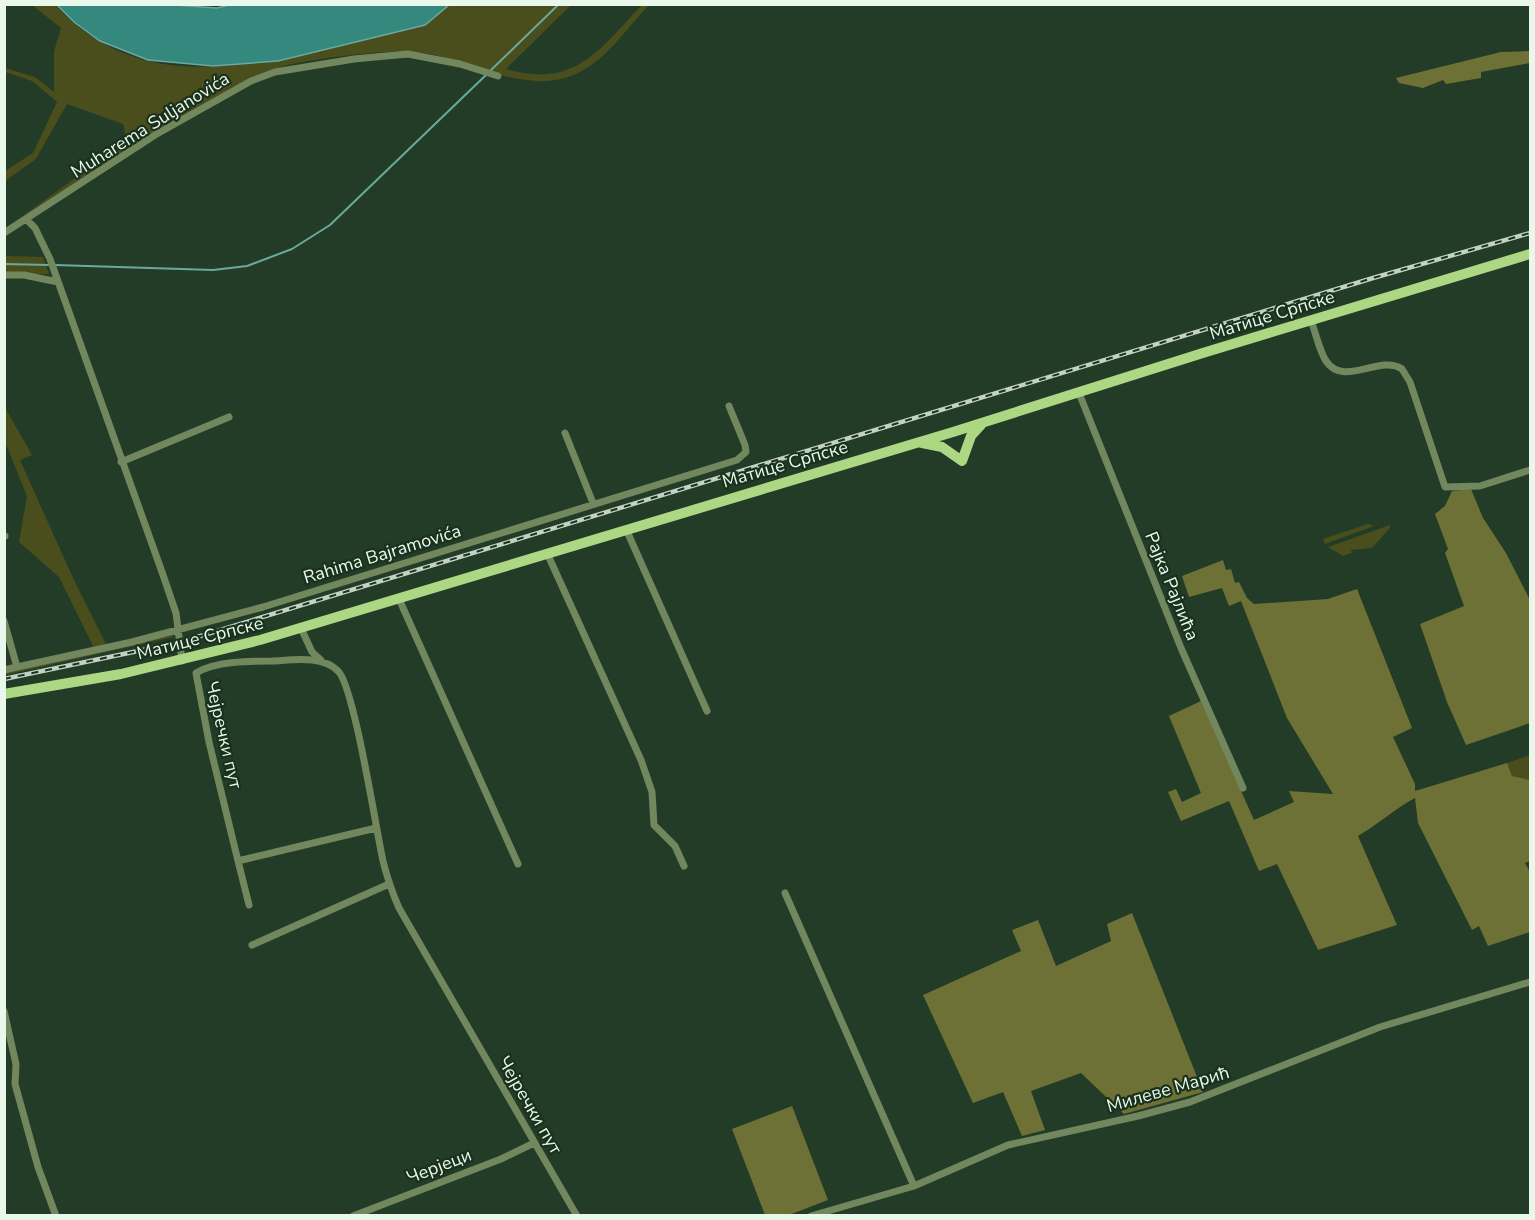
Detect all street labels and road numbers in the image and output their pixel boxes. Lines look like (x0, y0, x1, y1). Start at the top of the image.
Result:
street label: Muharema Suljanovića (66, 67, 234, 183)
street label: Матице Српске (1206, 285, 1338, 345)
street label: Матице Српске (719, 435, 851, 493)
street label: Rahima Bajramovića (300, 519, 464, 589)
street label: Рајка Рајлића (1139, 528, 1205, 644)
street label: Матице Српске (134, 611, 266, 665)
street label: Чејречки пут (200, 679, 248, 791)
street label: Чејречки пут (492, 1052, 568, 1158)
street label: Милеве Мaрић (1104, 1060, 1232, 1118)
street label: Черјеци (403, 1143, 475, 1189)

